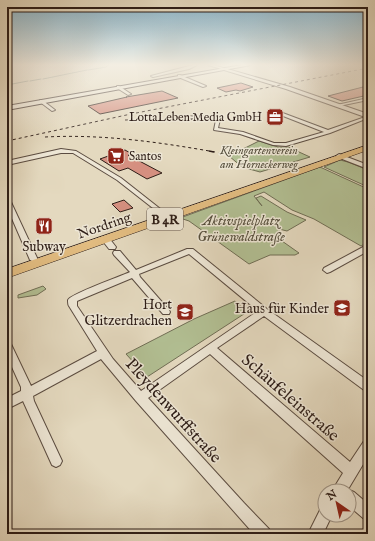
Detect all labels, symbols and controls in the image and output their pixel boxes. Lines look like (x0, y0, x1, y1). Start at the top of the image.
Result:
office icon: LottaLeben Media GmbH (265, 107, 285, 127)
place label: LottaLeben Media GmbH (129, 110, 262, 125)
park label: Kleingartenverein am Horneckerweg (219, 143, 298, 173)
supermarket icon: Santos (106, 146, 126, 166)
place label: Santos (129, 149, 161, 164)
street label: Nordring (75, 208, 134, 244)
road number: B 4R (147, 208, 183, 230)
park label: Aktivspielplatz Grünewaldstraße (197, 212, 285, 246)
restaurant icon: Subway (34, 216, 54, 236)
place label: Subway (22, 238, 66, 256)
place label: Hort Glitzerdrachen (85, 296, 173, 330)
school or university icon: Haus für Kinder (332, 298, 352, 318)
place label: Haus für Kinder (235, 300, 329, 318)
school or university icon: Hort Glitzerdrachen (175, 302, 195, 322)
street label: Schäufeleinstraße (237, 350, 343, 447)
street label: Pleydenwurffstraße (120, 354, 226, 468)
north arrow (317, 483, 357, 523)
text: N (323, 487, 340, 505)

